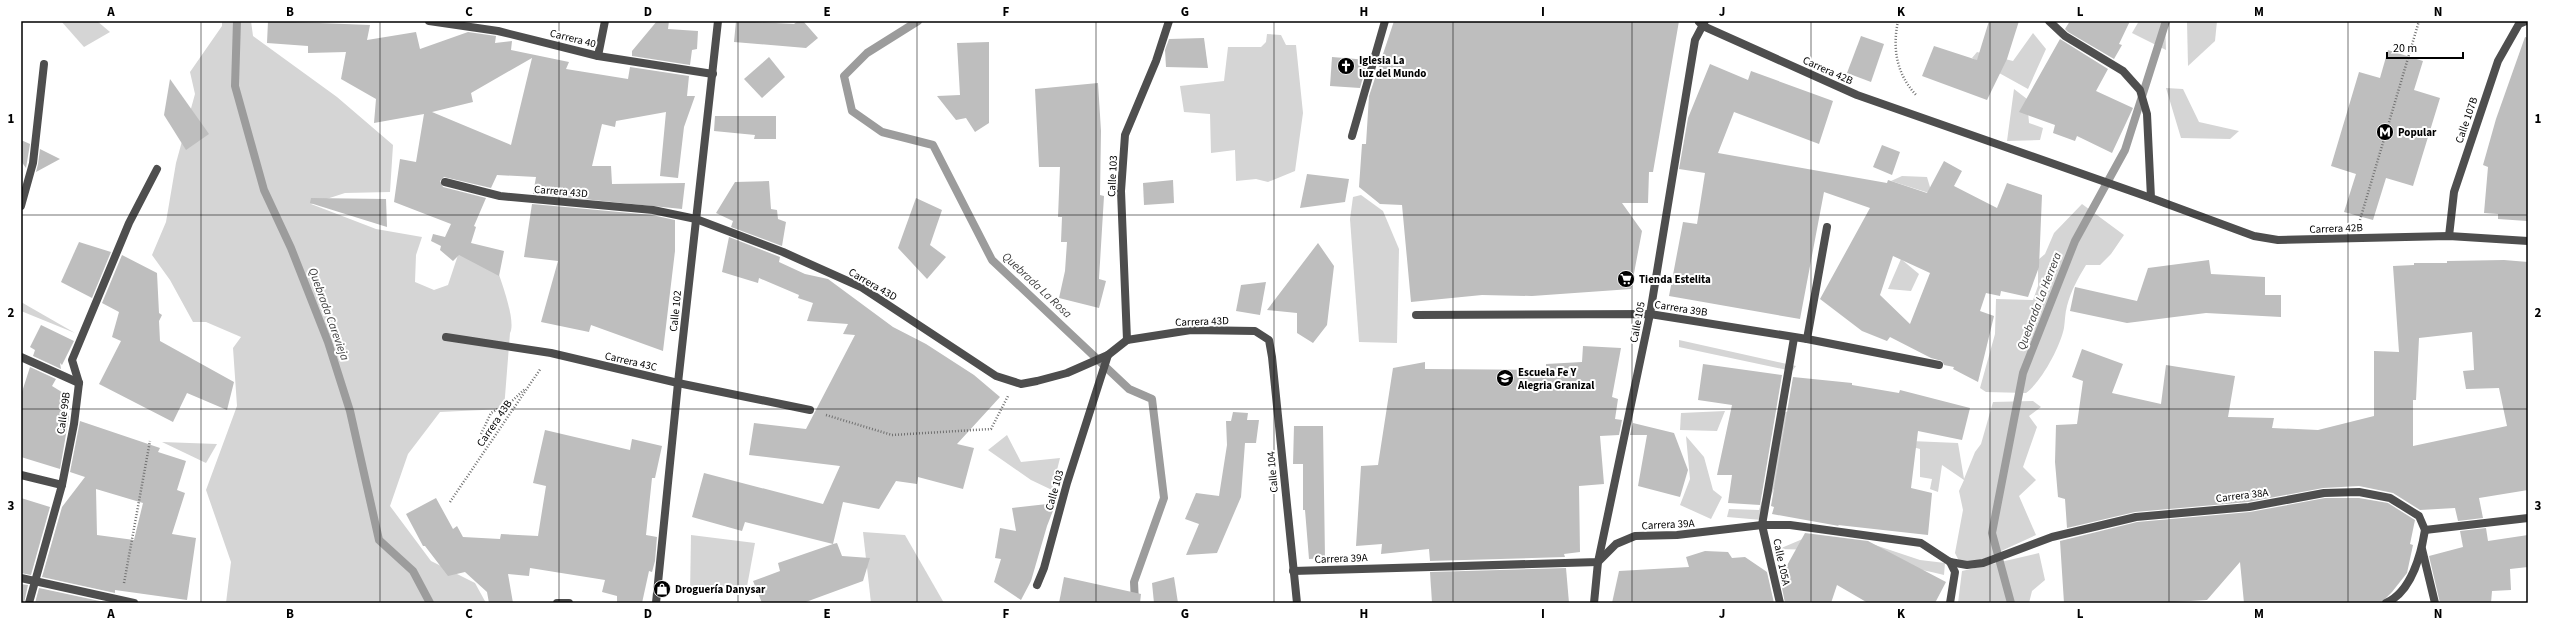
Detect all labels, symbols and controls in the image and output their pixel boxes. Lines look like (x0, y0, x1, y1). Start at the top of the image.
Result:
text: A (106, 3, 115, 21)
text: B (286, 3, 294, 21)
text: C (465, 3, 473, 21)
text: D (644, 3, 652, 21)
text: E (823, 3, 831, 21)
text: F (1003, 3, 1010, 21)
text: G (1181, 3, 1189, 21)
text: H (1360, 3, 1368, 21)
text: I (1541, 3, 1545, 21)
text: J (1719, 3, 1725, 21)
text: K (1897, 3, 1906, 21)
text: L (2077, 3, 2084, 21)
text: M (2254, 3, 2264, 21)
text: N (2434, 3, 2442, 21)
street label: Carrera 40 (548, 26, 598, 51)
scale bar (2387, 34, 2463, 60)
text: 20 m (2393, 40, 2417, 57)
place label: Iglesia La luz del Mundo (1359, 53, 1426, 81)
street label: Carrera 42B (1800, 53, 1856, 88)
church icon: Iglesia La luz del Mundo (1336, 56, 1356, 76)
street label: Calle 107B (2452, 95, 2482, 145)
text: 1 (8, 110, 15, 128)
text: 1 (2535, 110, 2542, 128)
metro station icon: Popular (2375, 122, 2395, 142)
place label: Popular (2398, 125, 2437, 140)
street label: Calle 103 (1104, 155, 1121, 197)
street label: Carrera 43D (533, 182, 589, 201)
street label: Carrera 42B (2309, 220, 2364, 237)
water label: Quebrada La Rosa (998, 248, 1076, 323)
water label: Quebrada La Herrera (2013, 249, 2066, 353)
street label: Carrera 43D (846, 264, 900, 304)
water label: Quebrada Carevieja (304, 265, 353, 363)
supermarket icon: Tienda Estelita (1616, 269, 1636, 289)
place label: Tienda Estelita (1639, 272, 1711, 287)
street label: Calle 102 (666, 290, 685, 332)
street label: Carrera 39B (1653, 297, 1709, 320)
street label: Calle 105 (1626, 300, 1649, 344)
text: 2 (8, 304, 15, 322)
text: 2 (2535, 304, 2542, 322)
street label: Carrera 43D (1175, 313, 1229, 330)
street label: Carrera 43C (603, 348, 659, 375)
place label: Escuela Fe Y Alegria Granizal (1517, 365, 1595, 393)
school or university icon: Escuela Fe Y Alegria Granizal (1495, 368, 1515, 388)
street label: Calle 99B (53, 390, 74, 435)
street label: Carrera 43B (473, 396, 516, 450)
street label: Calle 104 (1263, 450, 1282, 493)
street label: Calle 103 (1042, 468, 1067, 512)
street label: Carrera 38A (2215, 485, 2269, 506)
text: 3 (8, 497, 15, 515)
text: 3 (2535, 497, 2542, 515)
street label: Carrera 39A (1641, 516, 1695, 533)
street label: Calle 105A (1769, 537, 1794, 587)
street label: Carrera 39A (1314, 550, 1368, 567)
shop icon: Droguería Danysar (652, 579, 672, 599)
place label: Droguería Danysar (675, 582, 766, 597)
text: A (106, 605, 115, 623)
text: B (286, 605, 294, 623)
text: C (465, 605, 473, 623)
text: D (644, 605, 652, 623)
text: E (823, 605, 831, 623)
text: F (1003, 605, 1010, 623)
text: G (1181, 605, 1189, 623)
text: H (1360, 605, 1368, 623)
text: I (1541, 605, 1545, 623)
text: J (1719, 605, 1725, 623)
text: K (1897, 605, 1906, 623)
text: L (2077, 605, 2084, 623)
text: M (2254, 605, 2264, 623)
text: N (2434, 605, 2442, 623)

